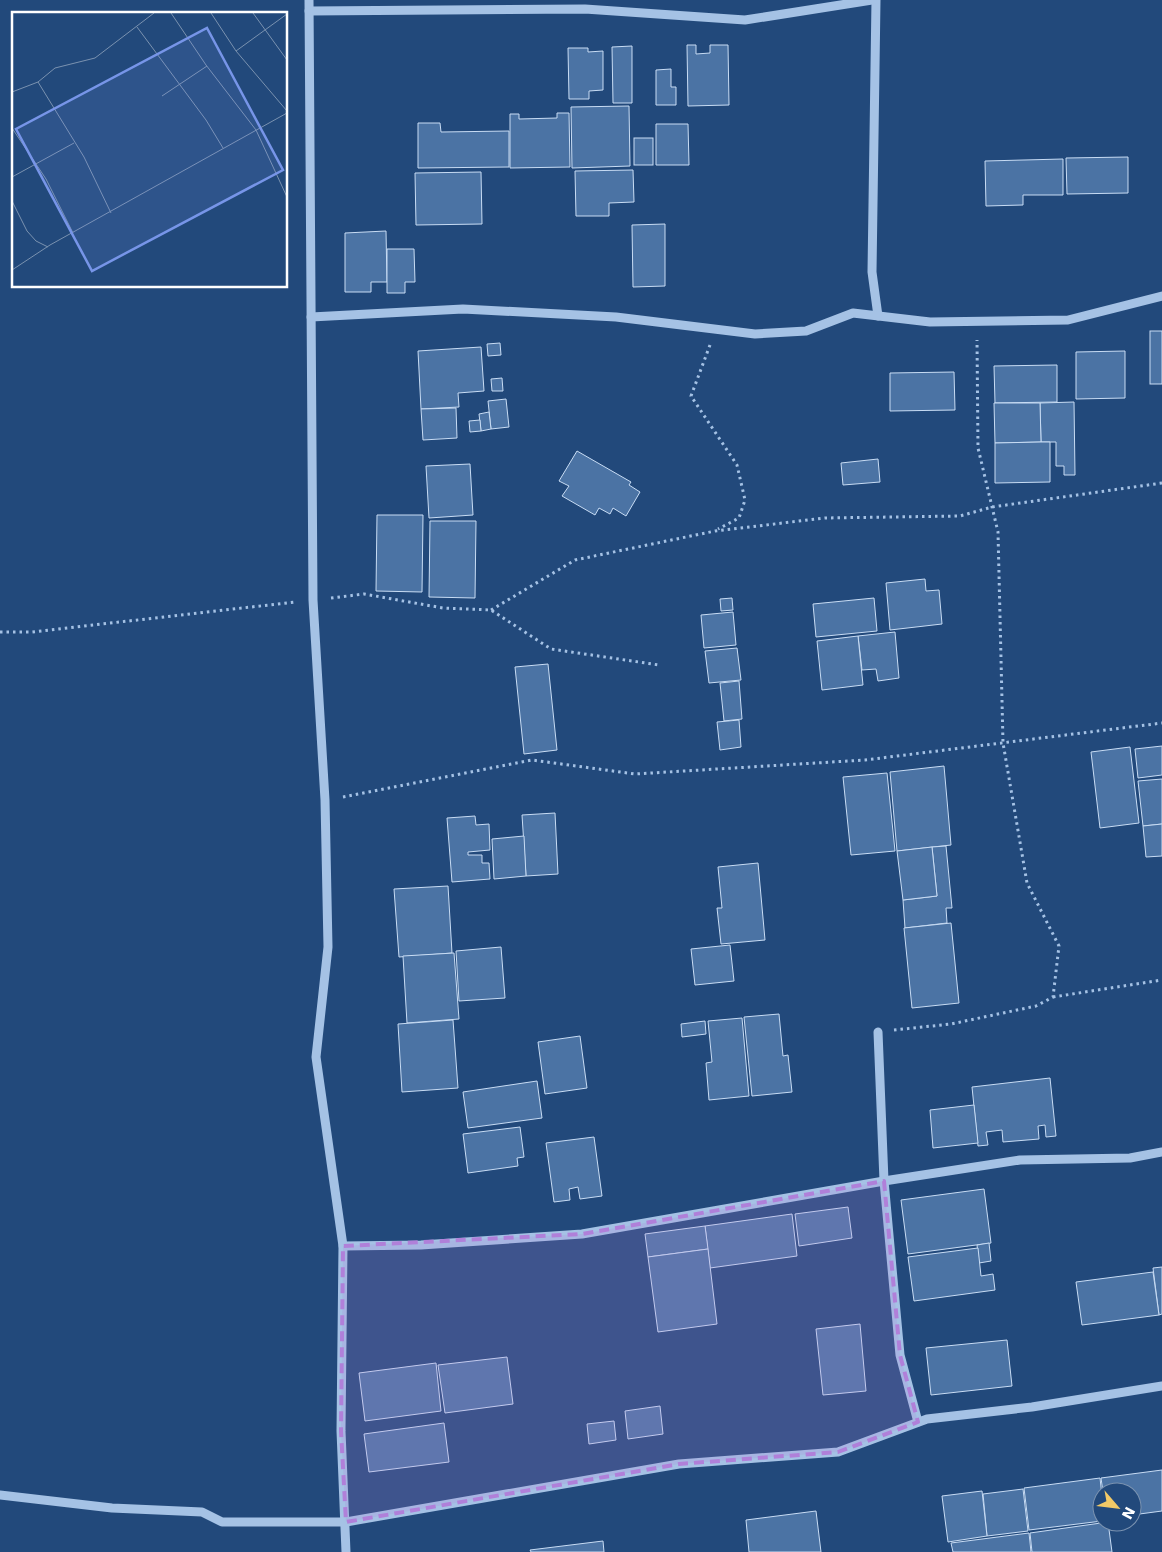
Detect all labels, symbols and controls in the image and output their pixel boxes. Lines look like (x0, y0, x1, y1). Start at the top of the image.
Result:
inset map (12, 12, 288, 288)
north arrow (1092, 1482, 1142, 1532)
text: N (1119, 1504, 1138, 1522)

